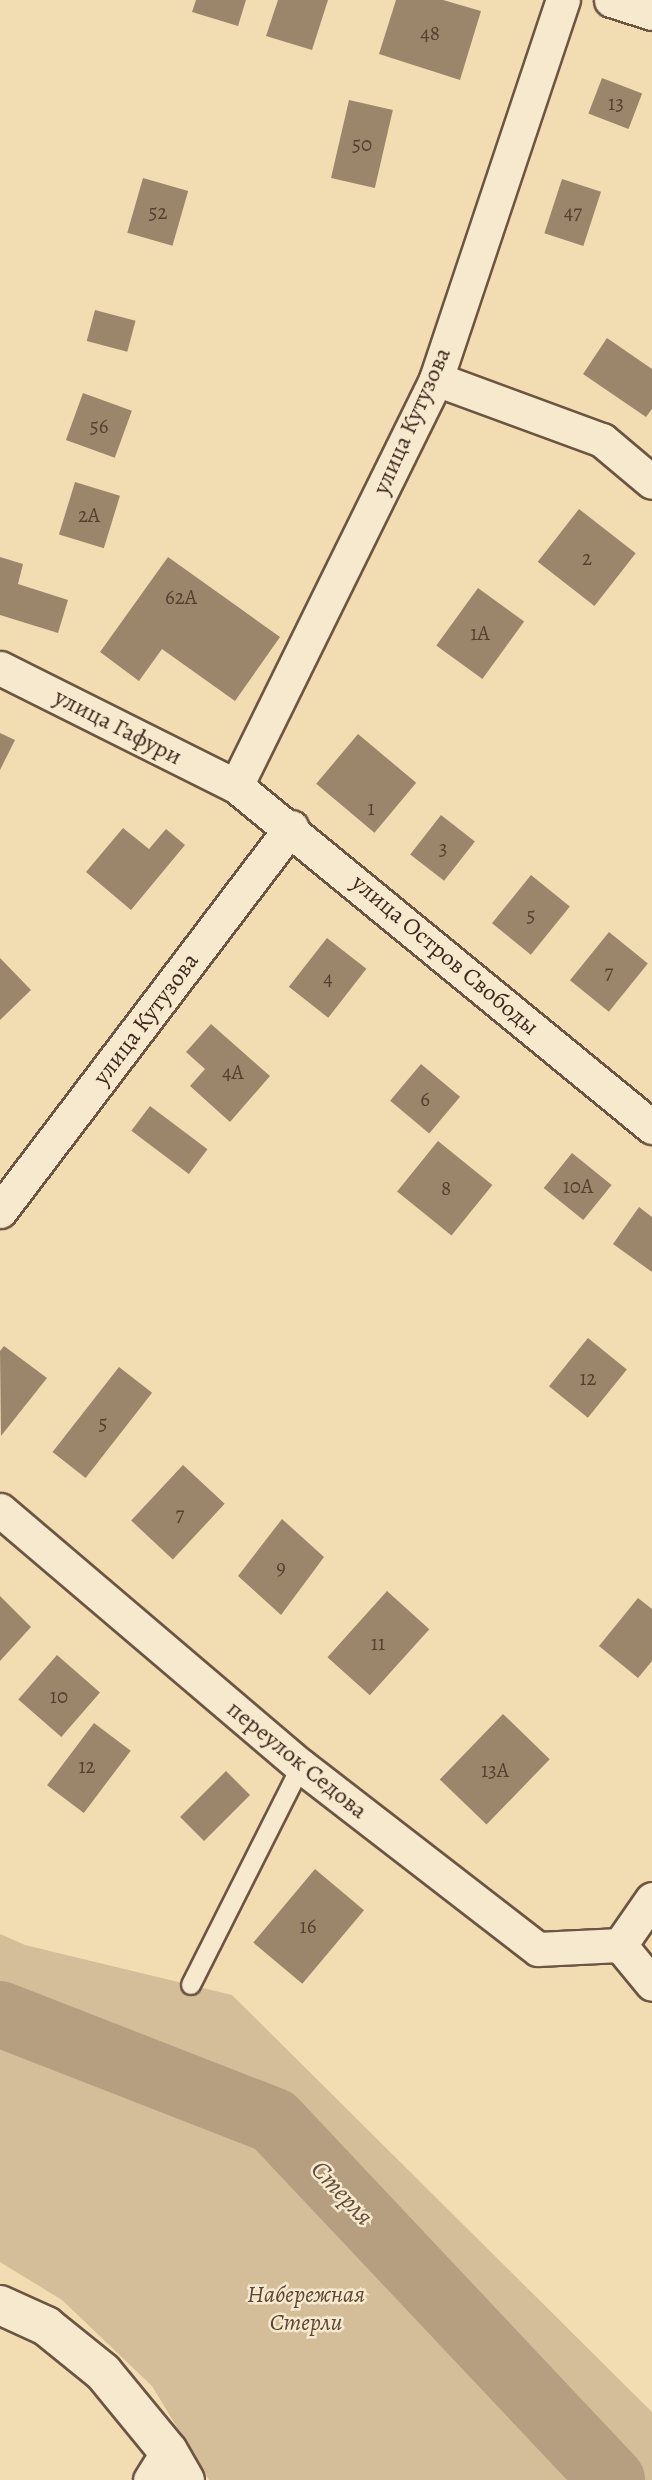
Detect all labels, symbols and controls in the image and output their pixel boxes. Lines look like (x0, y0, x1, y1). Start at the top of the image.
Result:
house number: 48 (420, 20, 440, 46)
house number: 13 (608, 90, 624, 116)
house number: 50 (352, 131, 372, 157)
house number: 52 (148, 199, 168, 225)
house number: 47 (564, 199, 582, 225)
street label: улица Кутузова (367, 343, 457, 499)
house number: 56 (90, 413, 108, 439)
house number: 2А (78, 502, 100, 528)
house number: 2 (582, 545, 592, 571)
house number: 62А (165, 584, 197, 610)
house number: 1А (470, 620, 490, 646)
street label: улица Гафури (49, 683, 187, 771)
house number: 1 (367, 795, 375, 821)
house number: 3 (439, 835, 447, 861)
street label: улица Остров Свободы (346, 868, 544, 1042)
house number: 5 (526, 902, 536, 928)
street label: улица Кутузова (87, 947, 205, 1091)
house number: 7 (605, 959, 613, 985)
house number: 4 (323, 965, 333, 991)
house number: 4А (222, 1059, 244, 1085)
house number: 6 (420, 1086, 430, 1112)
house number: 10А (563, 1173, 593, 1199)
house number: 8 (441, 1175, 451, 1201)
house number: 12 (579, 1365, 597, 1391)
house number: 5 (98, 1410, 108, 1436)
house number: 7 (176, 1501, 184, 1527)
house number: 9 (276, 1554, 286, 1580)
house number: 11 (371, 1630, 385, 1656)
house number: 10 (50, 1683, 68, 1709)
street label: переулок Седова (221, 1695, 373, 1825)
house number: 12 (78, 1753, 96, 1779)
house number: 13А (481, 1757, 509, 1783)
house number: 16 (300, 1913, 316, 1939)
water label: Стерля (304, 2154, 380, 2232)
park label: Набережная Стерли (247, 2281, 365, 2337)

